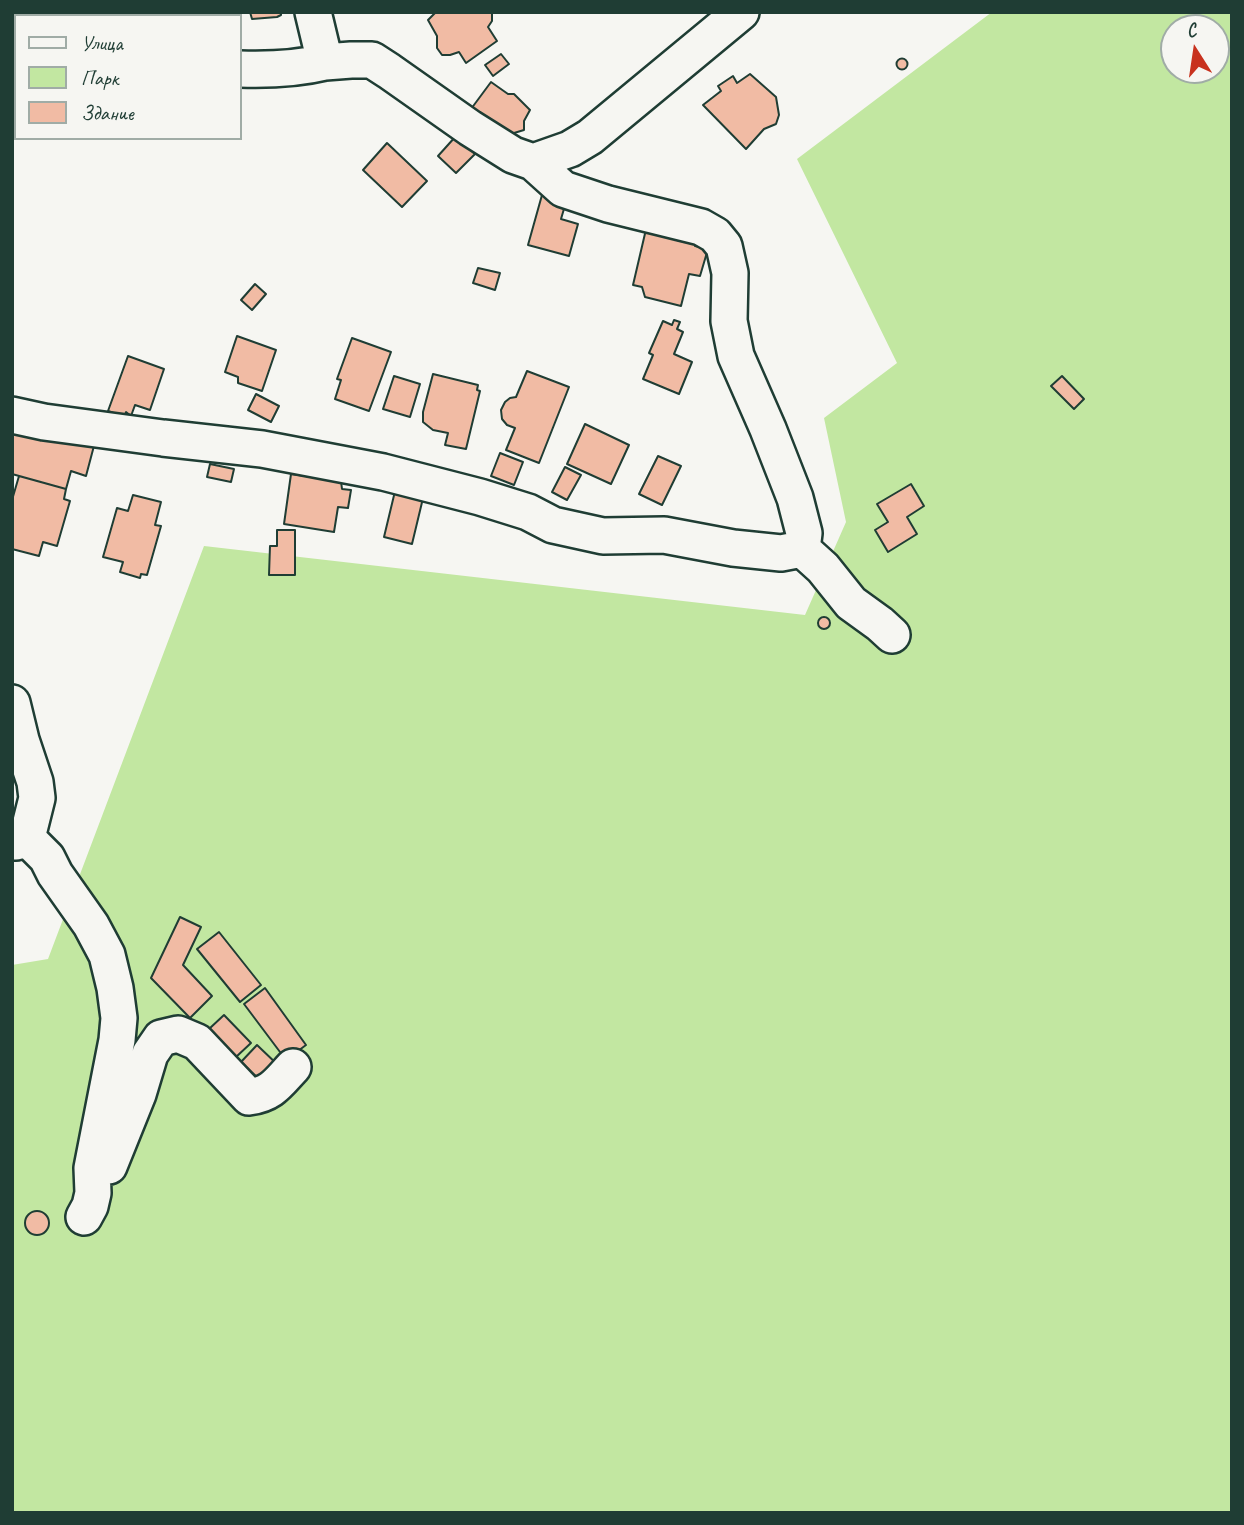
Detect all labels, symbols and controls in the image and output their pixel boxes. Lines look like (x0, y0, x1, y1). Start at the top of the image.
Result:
legend (14, 14, 242, 140)
north arrow (1160, 14, 1230, 84)
text: С (1184, 18, 1198, 43)
text: Улица (81, 30, 123, 56)
text: Парк (81, 65, 118, 91)
text: Здание (81, 100, 134, 126)

